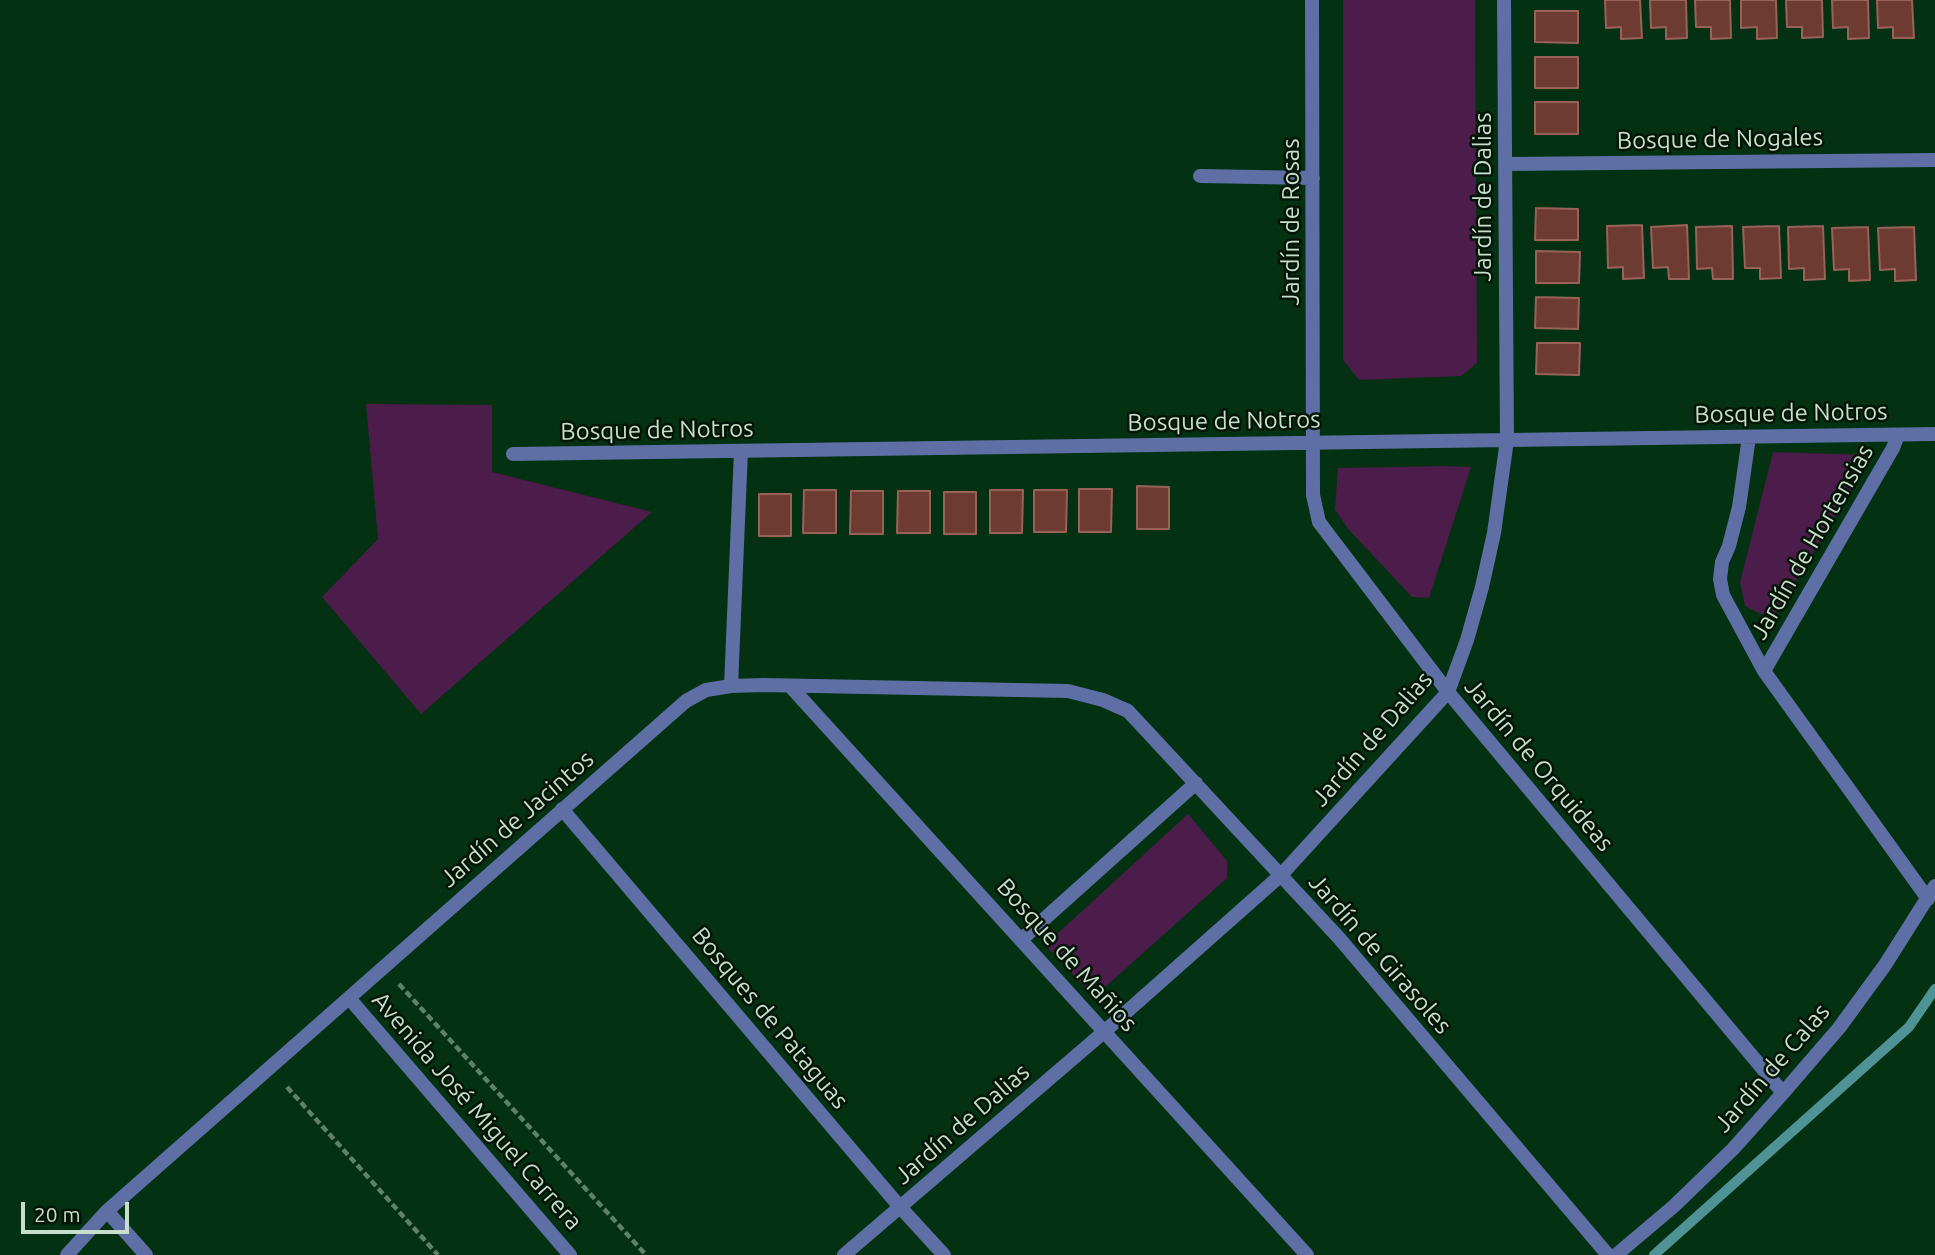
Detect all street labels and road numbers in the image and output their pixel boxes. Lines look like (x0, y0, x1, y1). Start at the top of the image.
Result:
street label: Jardín de Dalias (1469, 112, 1497, 282)
street label: Bosque de Nogales (1617, 123, 1823, 155)
street label: Jardín de Rosas (1277, 138, 1305, 306)
street label: Bosque de Notros (1694, 397, 1888, 429)
street label: Bosque de Notros (1127, 405, 1321, 437)
street label: Bosque de Notros (560, 414, 754, 446)
street label: Jardín de Hortensias (1744, 439, 1880, 645)
street label: Jardín de Dalias (1306, 666, 1438, 812)
street label: Jardín de Orquideas (1458, 673, 1620, 857)
street label: Jardín de Jacintos (434, 745, 600, 893)
street label: Jardín de Girasoles (1303, 868, 1457, 1040)
street label: Bosque de Mañios (991, 872, 1143, 1038)
street label: Bosques de Pataguas (686, 921, 854, 1115)
street label: Avenida José Miguel Carrera (366, 986, 588, 1236)
street label: Jardín de Calas (1708, 998, 1836, 1138)
street label: Jardín de Dalias (889, 1058, 1035, 1190)

